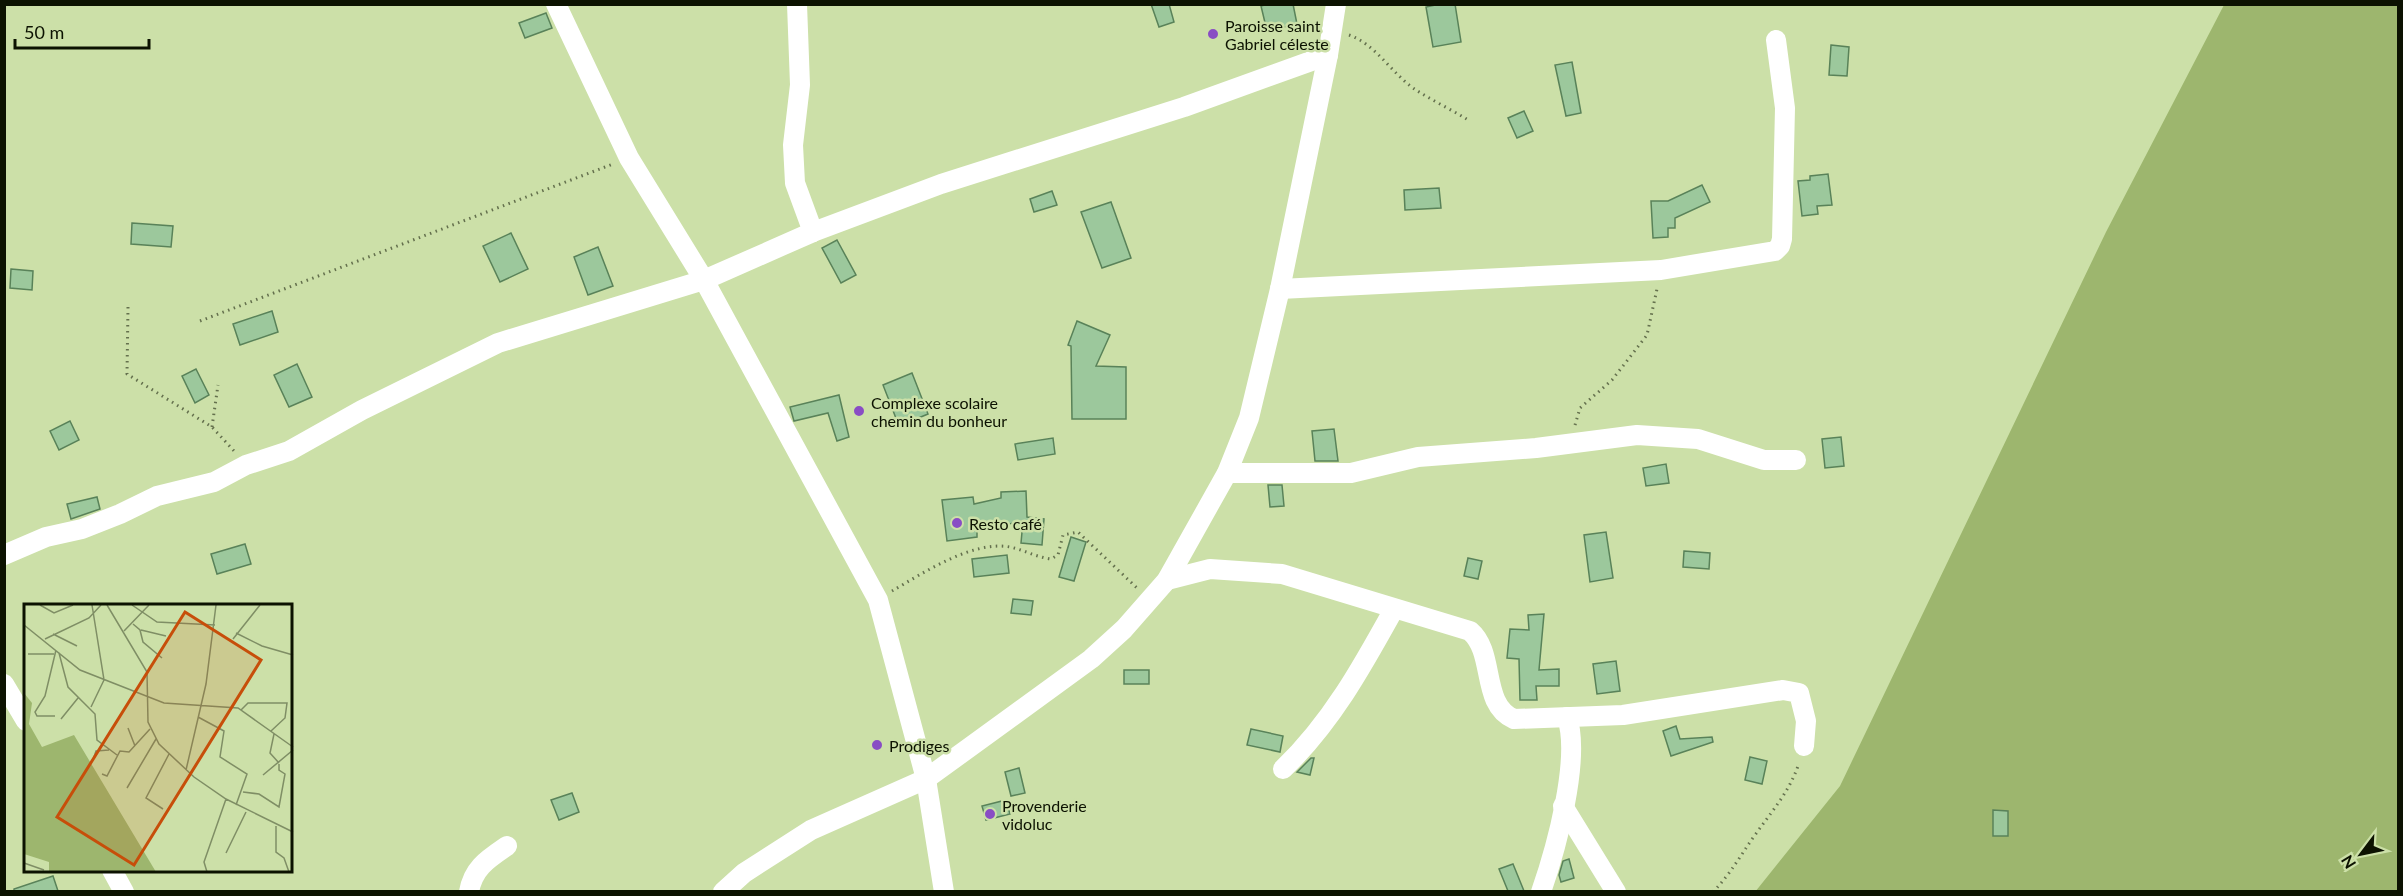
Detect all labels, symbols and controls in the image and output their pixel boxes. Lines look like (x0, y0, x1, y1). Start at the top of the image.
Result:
scale bar (15, 12, 148, 50)
place label: Paroisse saint Gabriel céleste (1225, 16, 1329, 53)
text: 50 m (24, 21, 64, 43)
marker: Paroisse saint Gabriel céleste (1206, 27, 1220, 41)
place label: Complexe scolaire chemin du bonheur (871, 393, 1007, 430)
marker: Complexe scolaire chemin du bonheur (852, 404, 866, 418)
place label: Resto café (969, 514, 1042, 533)
marker: Resto café (950, 516, 964, 530)
inset map (24, 604, 292, 872)
place label: Prodiges (889, 736, 949, 755)
marker: Prodiges (870, 738, 884, 752)
place label: Provenderie vidoluc (1002, 796, 1087, 833)
marker: Provenderie vidoluc (983, 807, 997, 821)
north arrow (2331, 824, 2391, 884)
text: N (2337, 852, 2359, 872)

